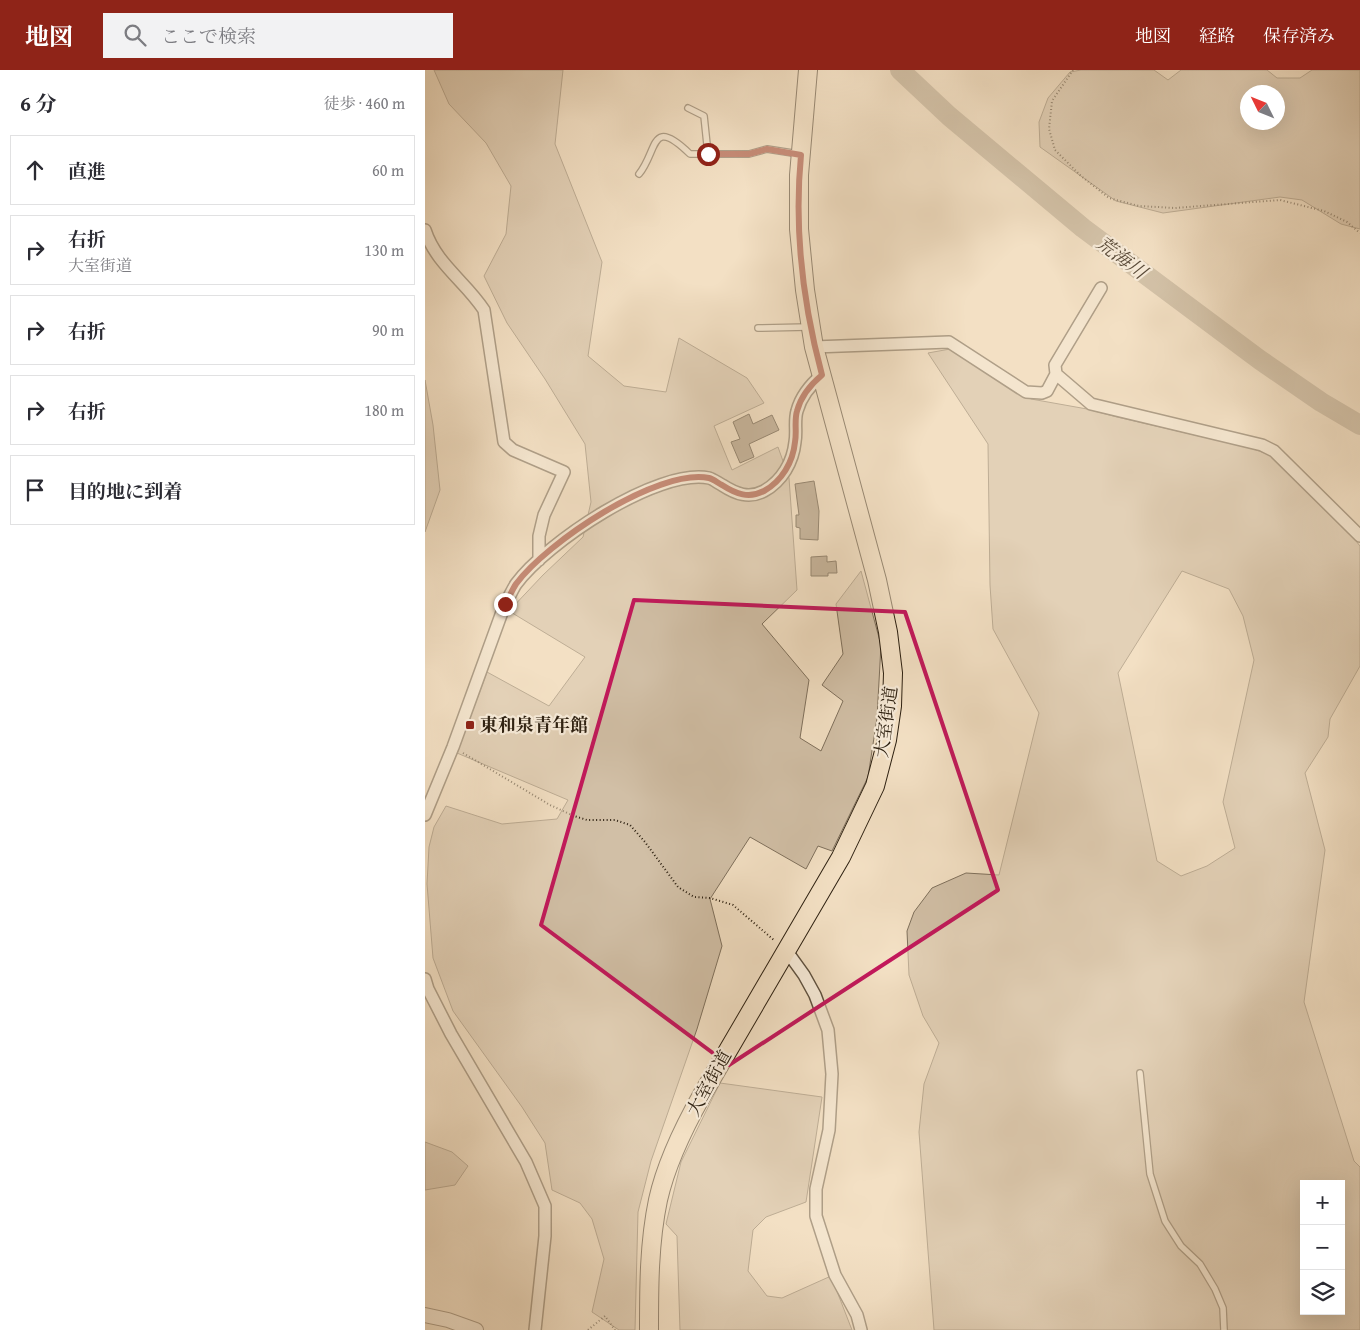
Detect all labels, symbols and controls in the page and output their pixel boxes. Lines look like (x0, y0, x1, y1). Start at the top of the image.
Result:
search box (103, 13, 453, 58)
text: 地図 (25, 19, 73, 54)
icon: search (121, 21, 149, 49)
text: ここで検索 (161, 22, 256, 50)
text: 地図 (1135, 22, 1171, 49)
text: 経路 (1199, 22, 1235, 49)
text: 保存済み (1263, 22, 1335, 49)
north arrow (1240, 85, 1285, 130)
text: 6 分 (20, 88, 57, 119)
text: 徒歩 · 460 m (324, 91, 405, 115)
route start (697, 143, 720, 166)
icon: ahead (21, 156, 49, 184)
text: 直進 (68, 157, 106, 185)
text: 60 m (372, 158, 404, 182)
text: 右折 (68, 225, 106, 253)
water label: 荒海川 (1091, 229, 1155, 287)
icon: right (21, 236, 49, 264)
text: 130 m (364, 238, 404, 262)
text: 大室街道 (68, 253, 132, 277)
icon: right (21, 316, 49, 344)
text: 右折 (68, 317, 106, 345)
text: 90 m (372, 318, 404, 342)
icon: right (21, 396, 49, 424)
text: 右折 (68, 397, 106, 425)
text: 180 m (364, 398, 404, 422)
icon: arrive (21, 476, 49, 504)
text: 目的地に到着 (68, 477, 182, 505)
route end (494, 593, 517, 616)
street label: 大室街道 (867, 684, 904, 759)
place label: 東和泉青年館 (480, 711, 588, 738)
marker: 東和泉青年館 (464, 719, 476, 731)
street label: 大室街道 (679, 1045, 738, 1121)
map controls (1300, 1180, 1345, 1315)
button: + (1300, 1180, 1345, 1225)
button: − (1300, 1225, 1345, 1270)
button: layers (1300, 1270, 1345, 1315)

